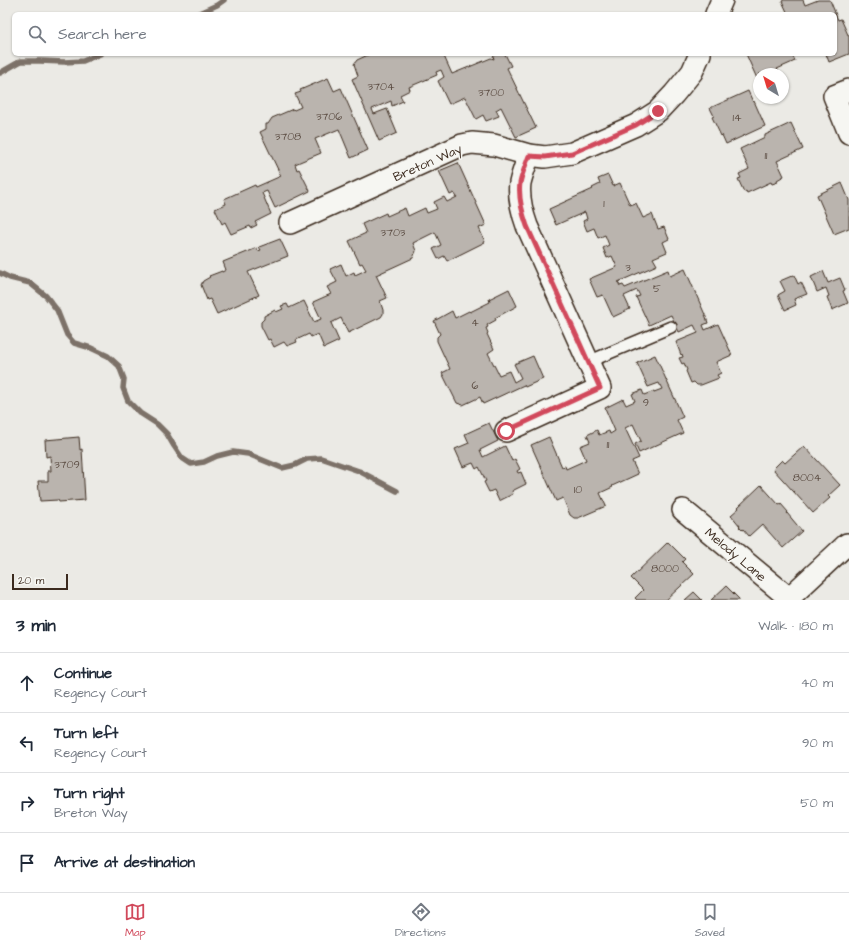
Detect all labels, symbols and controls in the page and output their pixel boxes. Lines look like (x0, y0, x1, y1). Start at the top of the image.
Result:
search box (12, 12, 837, 56)
icon: search (26, 23, 48, 45)
text: Search here (58, 24, 147, 45)
north arrow (753, 68, 789, 104)
house number: 3704 (368, 79, 395, 94)
house number: 3700 (478, 85, 504, 100)
route end (649, 102, 667, 120)
house number: 3706 (316, 109, 342, 124)
house number: 14 (733, 110, 742, 125)
house number: 3708 (275, 129, 301, 144)
street label: Breton Way (390, 140, 465, 187)
house number: 11 (765, 148, 768, 163)
house number: 1 (603, 196, 605, 211)
house number: 3703 (381, 225, 406, 240)
house number: 3 (625, 260, 631, 275)
house number: 5 (653, 281, 661, 296)
house number: 4 (471, 315, 479, 330)
house number: 6 (472, 378, 479, 393)
house number: 9 (643, 395, 649, 410)
route start (497, 422, 515, 440)
house number: 11 (607, 437, 610, 452)
house number: 3709 (54, 457, 80, 472)
house number: 8004 (793, 470, 822, 485)
house number: 10 (574, 482, 582, 497)
street label: Melody Lane (700, 524, 770, 587)
house number: 8000 (651, 561, 679, 576)
scale bar (12, 572, 68, 591)
text: 20 m (18, 573, 44, 588)
text: 3 min (16, 614, 56, 638)
text: Walk · 180 m (758, 617, 833, 635)
text: Continue (54, 663, 112, 684)
icon: ahead (16, 672, 38, 694)
text: 40 m (801, 674, 833, 692)
text: Regency Court (54, 684, 147, 702)
text: Turn left (54, 723, 118, 744)
icon: left (16, 732, 38, 754)
text: 90 m (802, 734, 833, 752)
text: Regency Court (54, 744, 147, 762)
text: Turn right (54, 783, 125, 804)
icon: right (16, 792, 38, 814)
text: 50 m (800, 794, 833, 812)
text: Breton Way (54, 804, 128, 822)
icon: arrive (16, 852, 38, 874)
text: Arrive at destination (54, 852, 195, 873)
tab: Map (124, 901, 146, 940)
tab: Directions (395, 901, 446, 940)
tab: Saved (695, 901, 725, 940)

